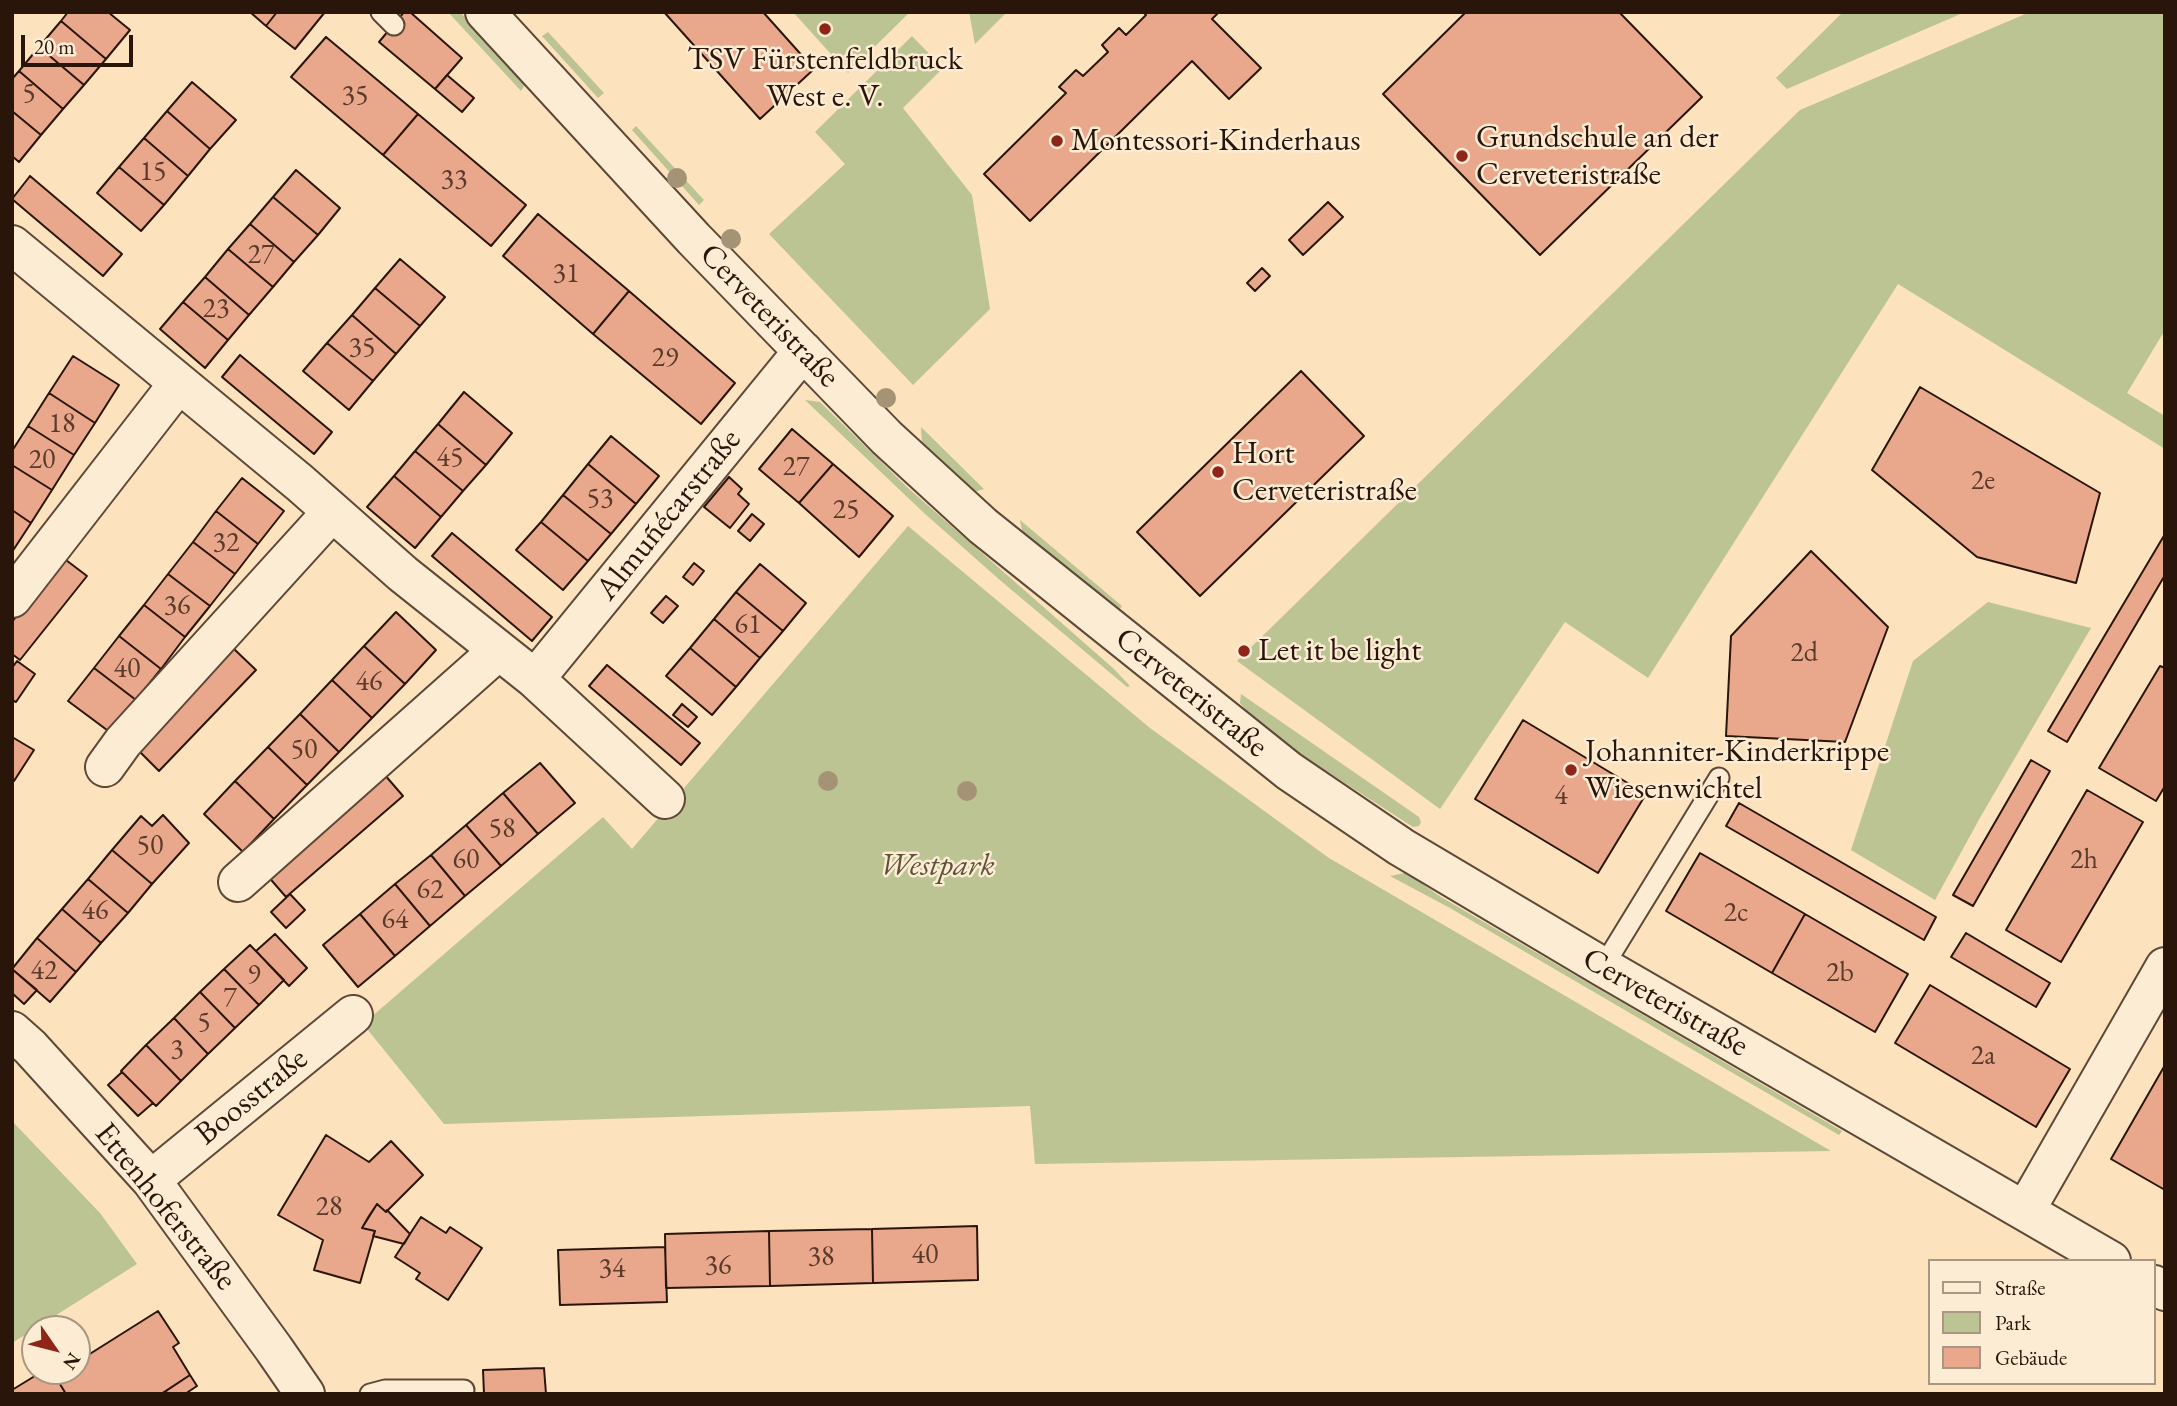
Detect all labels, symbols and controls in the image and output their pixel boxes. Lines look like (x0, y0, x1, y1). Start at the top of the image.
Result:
scale bar (24, 21, 136, 65)
marker: TSV Fürstenfeldbruck West e. V. (817, 21, 833, 37)
text: 20 m (34, 33, 75, 60)
place label: TSV Fürstenfeldbruck West e. V. (687, 41, 963, 116)
house number: 5 (22, 77, 36, 111)
house number: 35 (342, 79, 368, 113)
place label: Grundschule an der Cerveteristraße (1476, 119, 1719, 194)
place label: Montessori-Kinderhaus (1071, 122, 1361, 160)
marker: Montessori-Kinderhaus (1049, 133, 1065, 149)
marker: Grundschule an der Cerveteristraße (1454, 148, 1470, 164)
house number: 15 (140, 155, 166, 189)
house number: 33 (441, 163, 467, 197)
street label: Cerveteristraße (691, 236, 847, 396)
house number: 27 (248, 238, 274, 272)
house number: 31 (553, 257, 579, 291)
house number: 23 (203, 292, 229, 326)
house number: 35 (349, 331, 375, 365)
house number: 29 (652, 341, 678, 375)
house number: 18 (49, 407, 75, 441)
street label: Almuñécarstraße (588, 422, 750, 608)
place label: Hort Cerveteristraße (1232, 435, 1417, 510)
house number: 45 (437, 441, 463, 475)
house number: 20 (29, 443, 55, 477)
house number: 27 (783, 450, 809, 484)
marker: Hort Cerveteristraße (1210, 464, 1226, 480)
house number: 2e (1971, 464, 1995, 498)
house number: 53 (587, 482, 613, 516)
house number: 25 (833, 493, 859, 527)
house number: 32 (213, 526, 239, 560)
house number: 36 (164, 589, 190, 623)
house number: 61 (735, 608, 761, 642)
street label: Cerveteristraße (1107, 620, 1275, 766)
place label: Let it be light (1258, 632, 1421, 670)
house number: 2d (1790, 636, 1818, 670)
marker: Let it be light (1236, 643, 1252, 659)
house number: 40 (114, 652, 140, 686)
house number: 46 (356, 665, 382, 699)
house number: 50 (291, 733, 317, 767)
place label: Johanniter-Kinderkrippe Wiesenwichtel (1585, 733, 1889, 808)
marker: Johanniter-Kinderkrippe Wiesenwichtel (1563, 762, 1579, 778)
house number: 4 (1554, 779, 1568, 813)
house number: 58 (489, 812, 515, 846)
house number: 50 (137, 829, 163, 863)
house number: 60 (453, 843, 479, 877)
house number: 2h (2070, 843, 2098, 877)
park label: Westpark (879, 847, 995, 885)
house number: 62 (417, 873, 443, 907)
house number: 46 (82, 894, 108, 928)
house number: 2c (1724, 896, 1748, 930)
house number: 64 (382, 903, 408, 937)
street label: Cerveteristraße (1575, 940, 1755, 1066)
house number: 42 (31, 954, 57, 988)
house number: 2b (1826, 956, 1854, 990)
house number: 9 (247, 958, 261, 992)
house number: 7 (223, 981, 237, 1015)
house number: 5 (197, 1006, 211, 1040)
house number: 3 (170, 1033, 184, 1067)
house number: 2a (1971, 1039, 1995, 1073)
street label: Boosstraße (188, 1040, 316, 1154)
street label: Ettenhoferstraße (86, 1116, 244, 1298)
house number: 28 (316, 1190, 342, 1224)
house number: 40 (912, 1238, 938, 1272)
house number: 38 (808, 1240, 834, 1274)
house number: 36 (705, 1249, 731, 1283)
house number: 34 (599, 1252, 625, 1286)
legend (1928, 1259, 2156, 1385)
text: Straße (1995, 1274, 2046, 1301)
text: Park (1995, 1309, 2031, 1336)
north arrow (21, 1315, 91, 1385)
text: Gebäude (1995, 1344, 2067, 1371)
text: N (57, 1348, 87, 1375)

